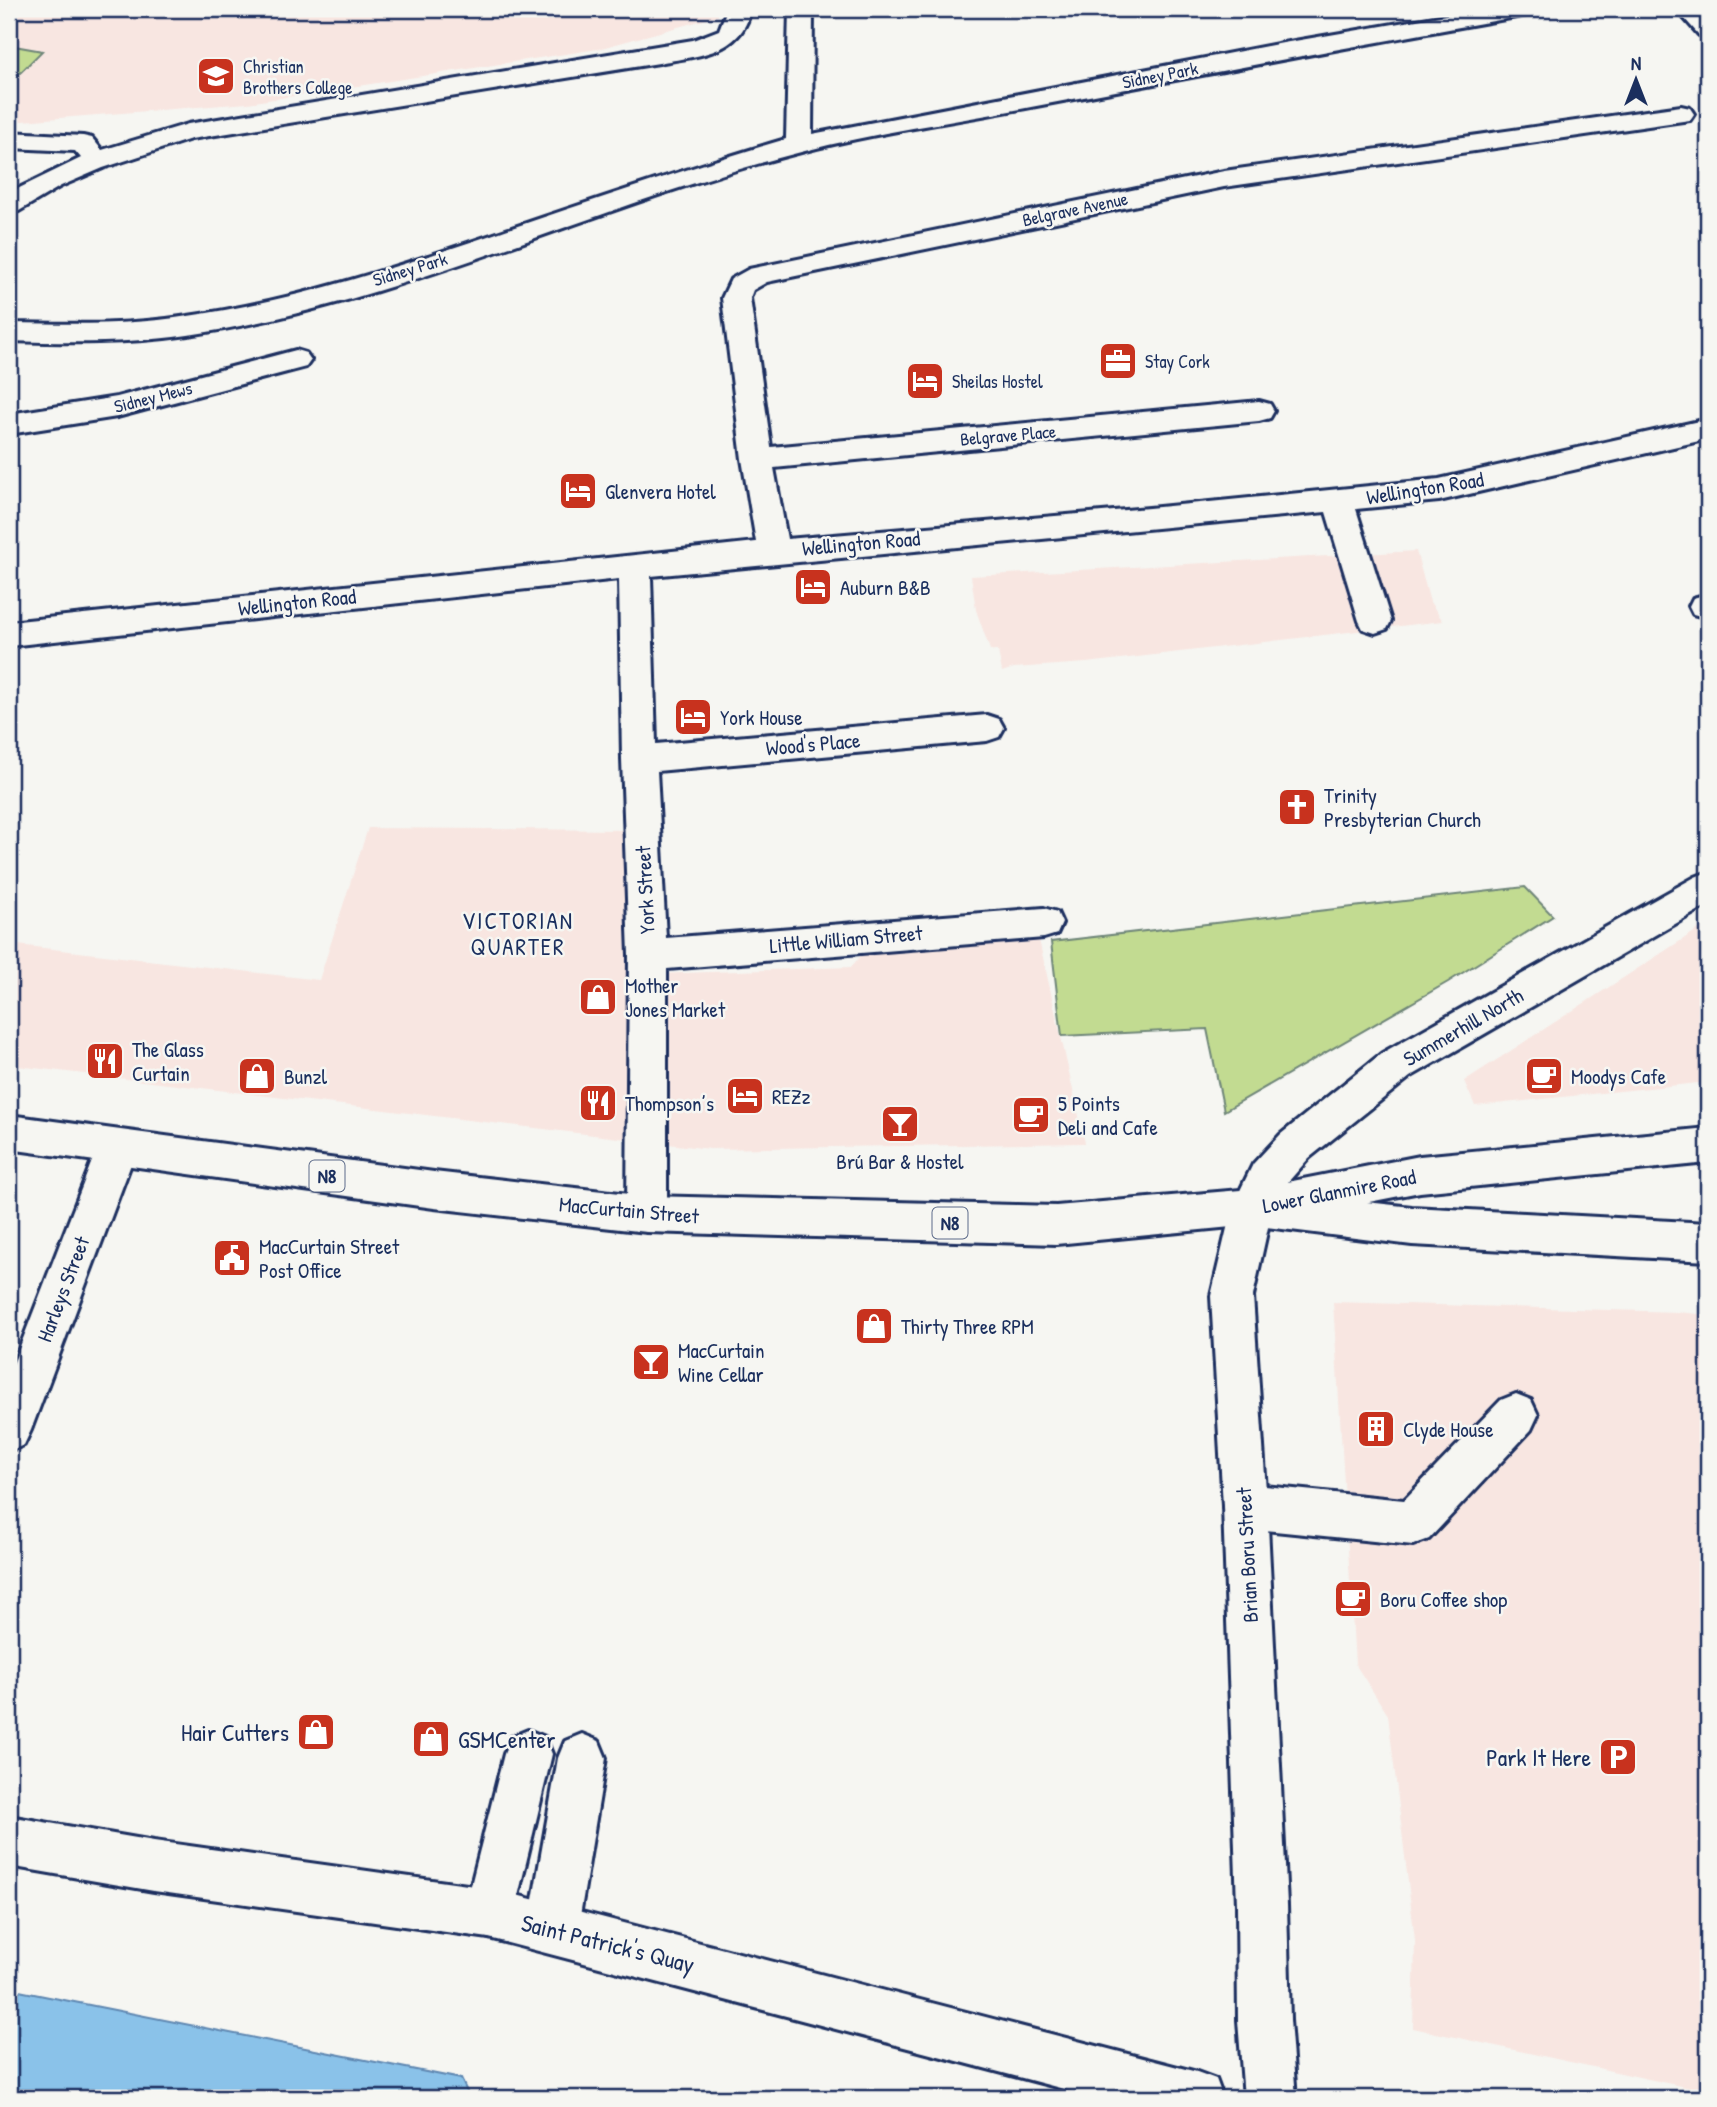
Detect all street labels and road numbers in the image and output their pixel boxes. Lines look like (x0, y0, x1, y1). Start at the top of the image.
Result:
street label: Sidney Park (1120, 55, 1200, 95)
street label: Belgrave Avenue (1020, 186, 1130, 232)
street label: Sidney Park (370, 246, 451, 292)
street label: Sidney Mews (111, 375, 195, 419)
street label: Belgrave Place (959, 418, 1057, 452)
street label: Wellington Road (1364, 464, 1486, 512)
street label: Wellington Road (801, 523, 921, 563)
street label: Wellington Road (237, 581, 357, 623)
street label: Wood's Place (764, 725, 862, 763)
street label: York Street (628, 844, 662, 935)
street label: Little William Street (768, 918, 924, 960)
street label: Summerhill North (1398, 981, 1529, 1073)
road number: N8 (310, 1160, 344, 1192)
street label: Lower Glanmire Road (1260, 1162, 1418, 1220)
street label: MacCurtain Street (558, 1189, 701, 1231)
road number: N8 (932, 1208, 968, 1238)
street label: Harleys Street (30, 1231, 97, 1346)
street label: Brian Boru Street (1229, 1486, 1265, 1623)
street label: Saint Patrick's Quay (518, 1906, 698, 1980)

